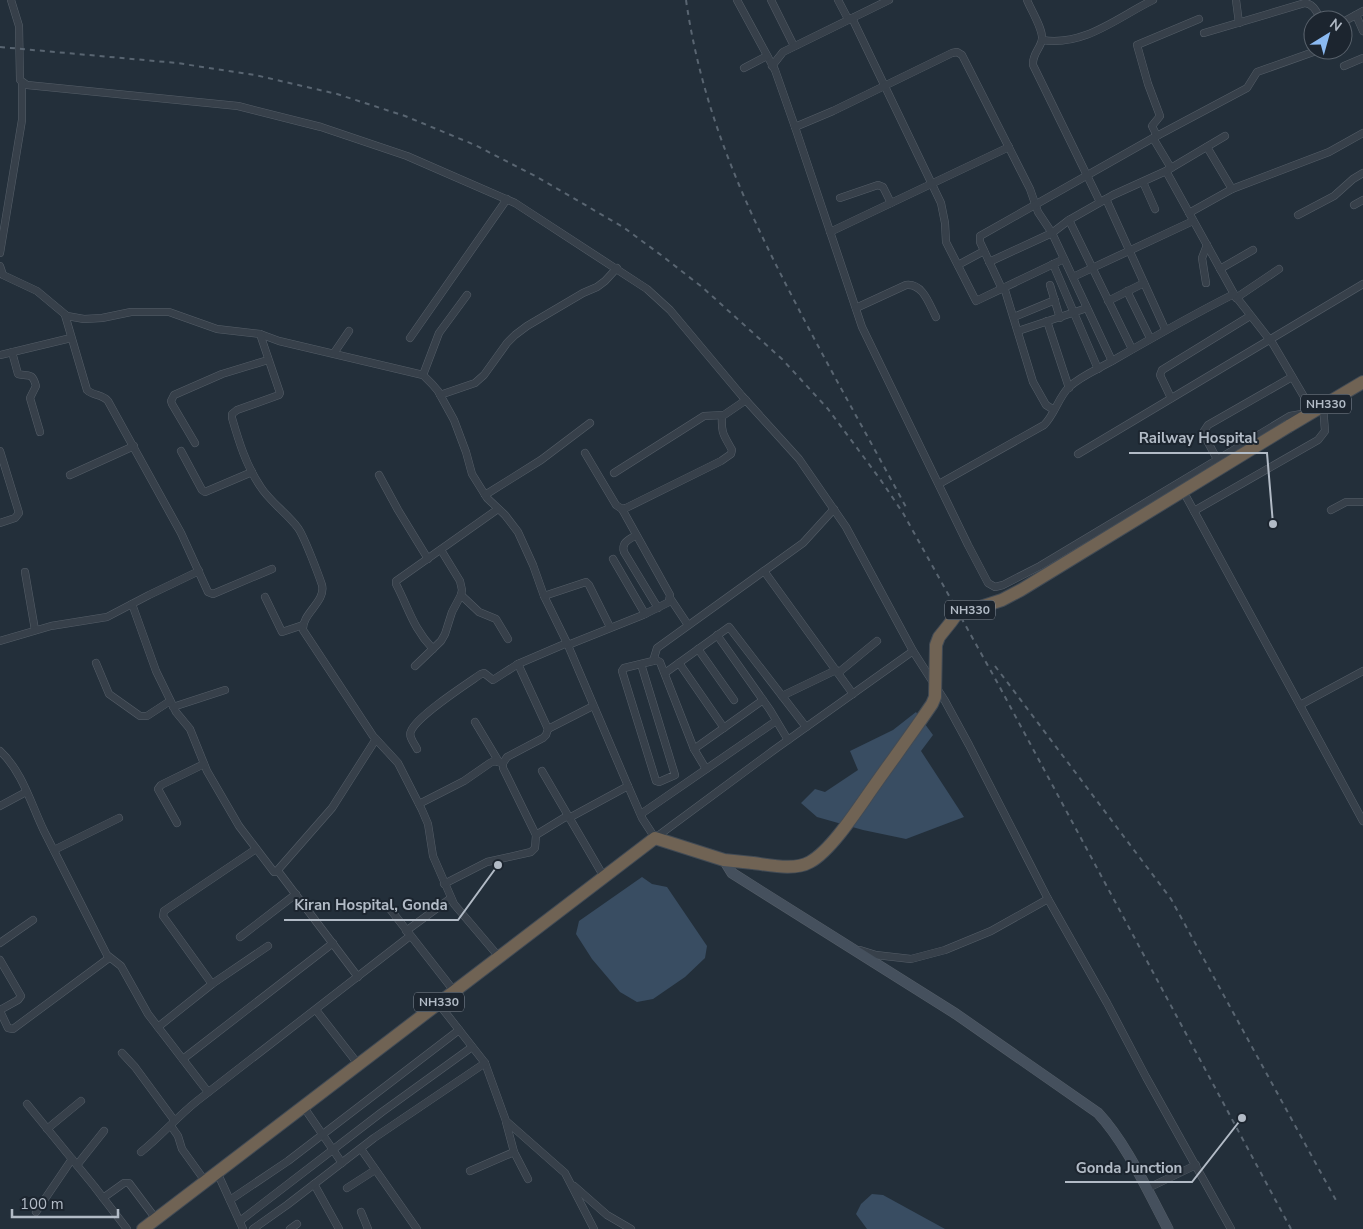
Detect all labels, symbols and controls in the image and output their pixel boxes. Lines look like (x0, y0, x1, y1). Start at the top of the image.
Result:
north arrow (1303, 10, 1353, 60)
text: N (1326, 14, 1345, 36)
road number: NH330 (1301, 394, 1351, 414)
callout: Railway Hospital (1129, 423, 1267, 453)
text: Railway Hospital (1139, 428, 1258, 448)
road number: NH330 (945, 600, 995, 620)
callout: Kiran Hospital, Gonda (284, 890, 458, 920)
text: Kiran Hospital, Gonda (294, 895, 448, 915)
road number: NH330 (414, 992, 464, 1012)
callout: Gonda Junction (1065, 1152, 1192, 1182)
text: Gonda Junction (1076, 1158, 1182, 1178)
scale bar (12, 1186, 119, 1218)
text: 100 m (20, 1194, 64, 1214)

